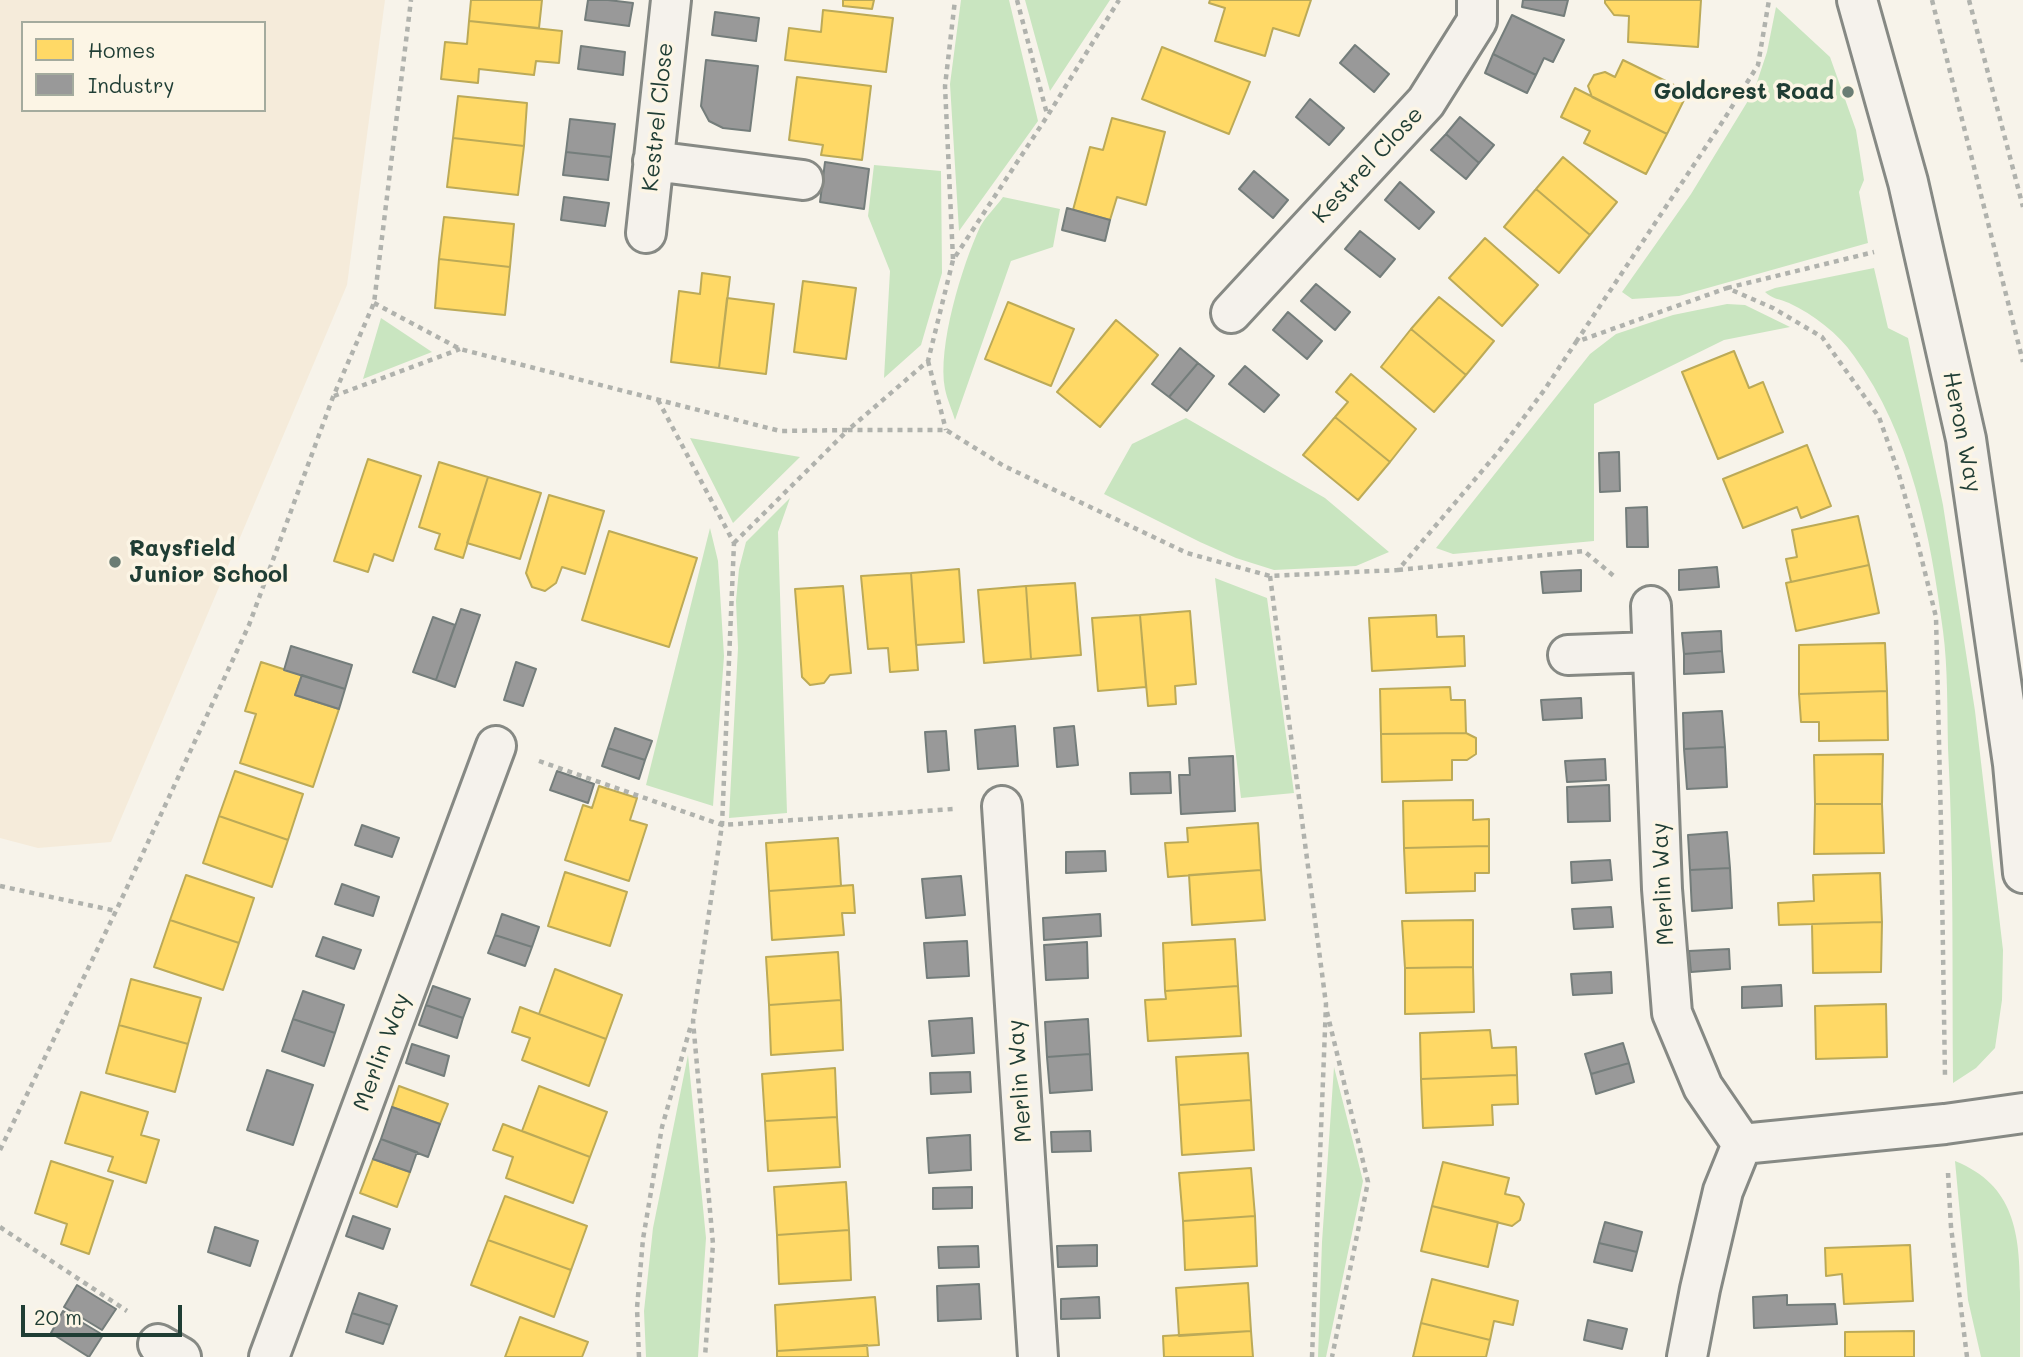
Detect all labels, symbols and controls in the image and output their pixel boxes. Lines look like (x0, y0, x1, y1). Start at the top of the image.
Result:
legend (21, 21, 266, 112)
text: Homes (88, 36, 155, 63)
street label: Kestrel Close (636, 41, 680, 193)
text: Industry (88, 71, 175, 98)
place label: Goldcrest Road (1653, 78, 1834, 106)
marker: Goldcrest Road (1840, 84, 1856, 100)
street label: Kestrel Close (1307, 101, 1429, 229)
street label: Heron Way (1937, 369, 1987, 495)
place label: Raysfield Junior School (129, 535, 288, 589)
marker: Raysfield Junior School (107, 554, 123, 570)
street label: Merlin Way (1646, 822, 1680, 946)
street label: Merlin Way (348, 989, 416, 1115)
street label: Merlin Way (1002, 1018, 1038, 1144)
scale bar (24, 1290, 186, 1334)
text: 20 m (34, 1303, 82, 1330)

